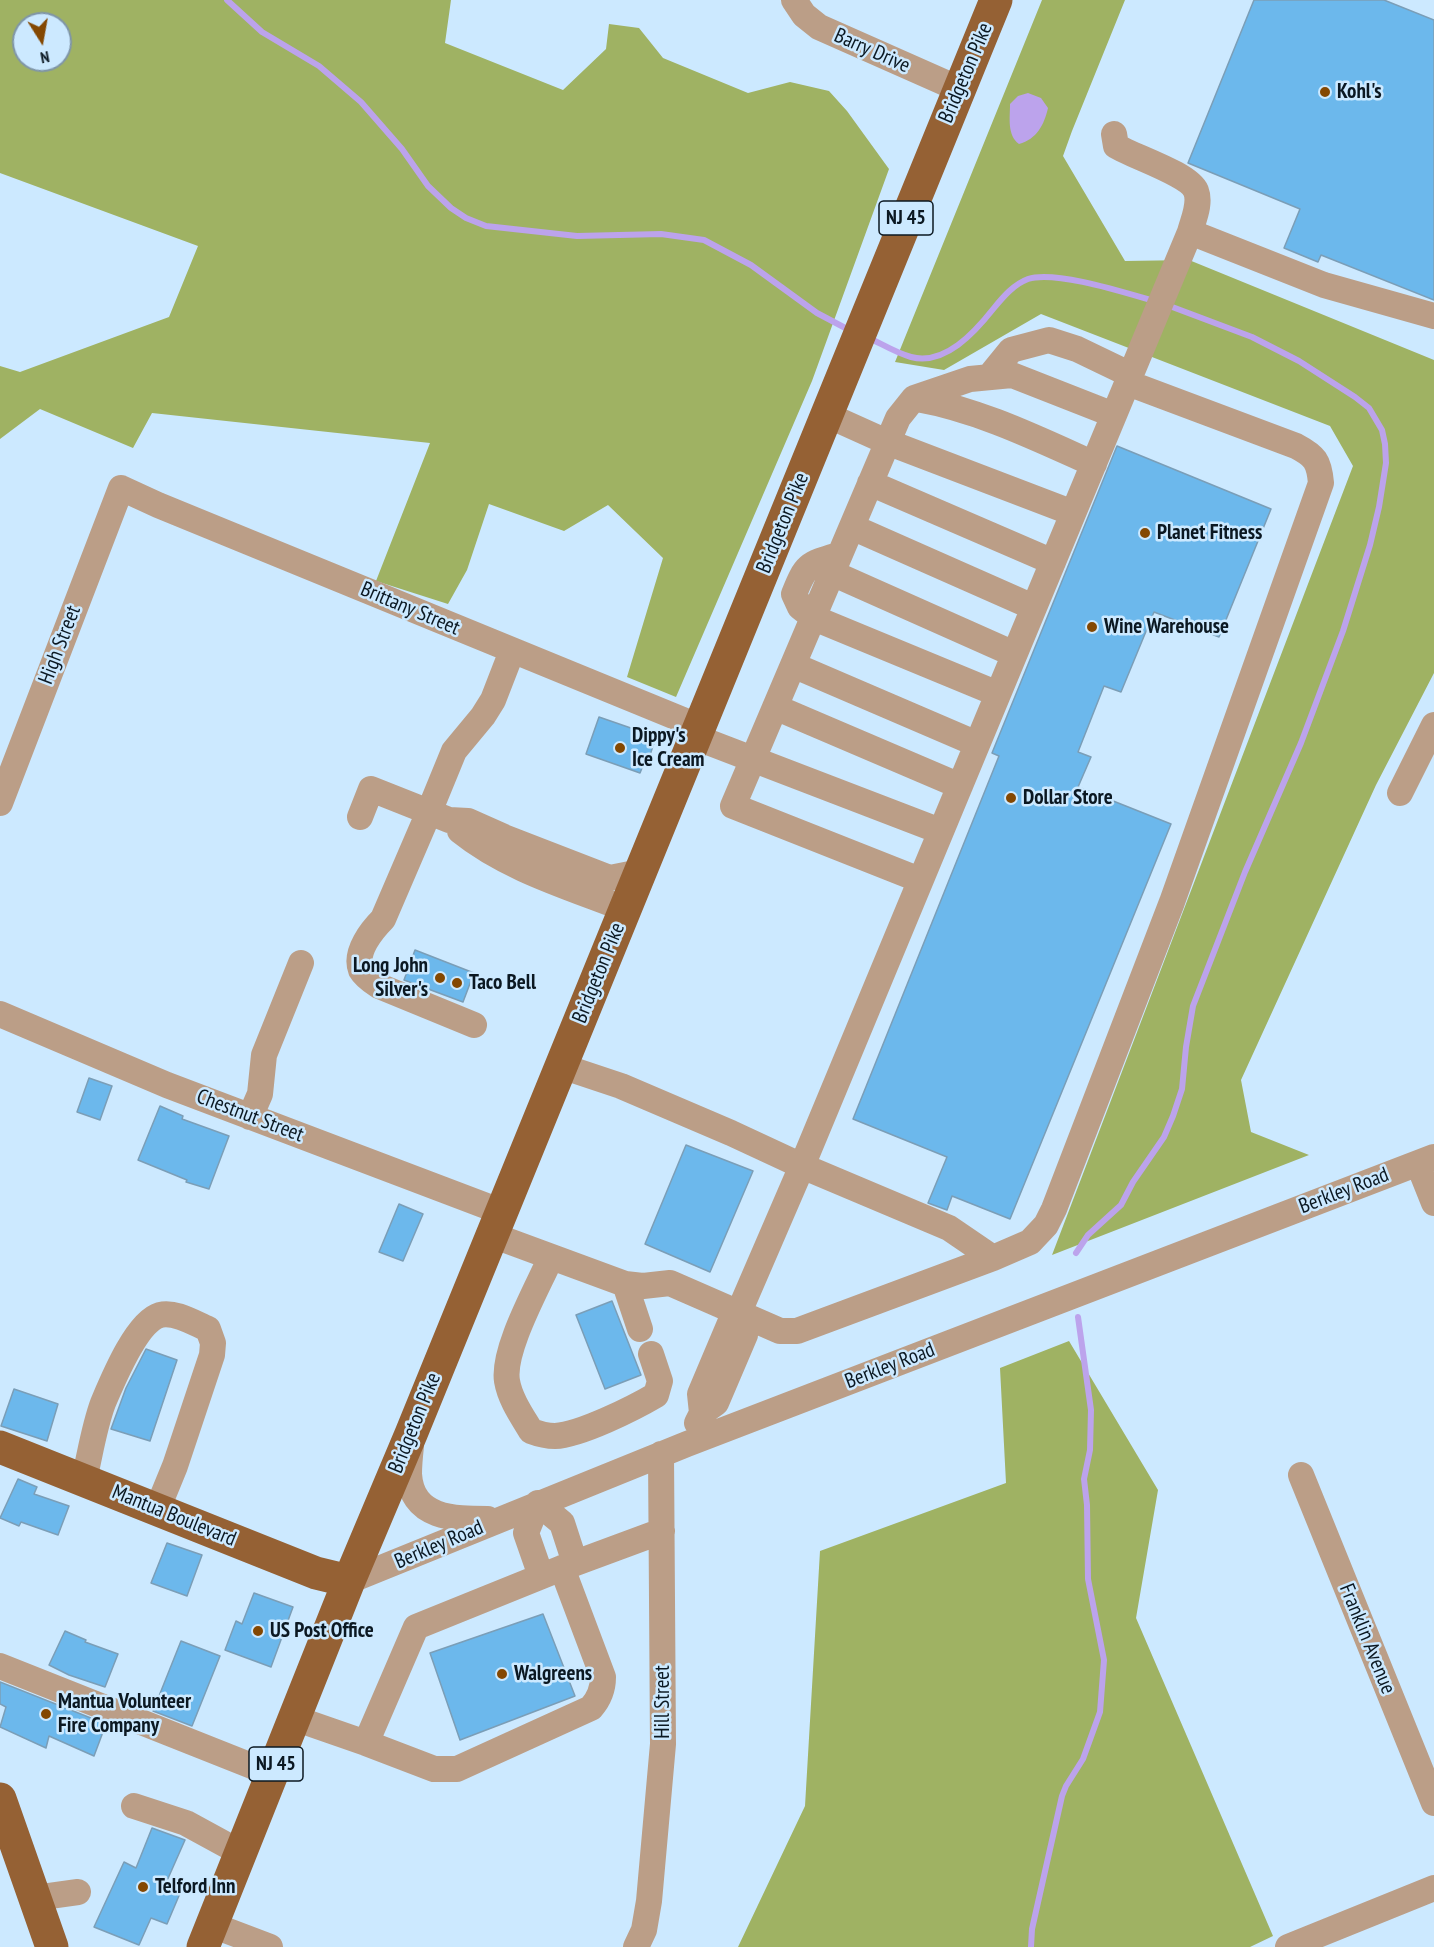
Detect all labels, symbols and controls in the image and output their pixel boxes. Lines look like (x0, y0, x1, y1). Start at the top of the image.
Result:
north arrow (12, 12, 72, 72)
street label: Bridgeton Pike (934, 19, 998, 127)
street label: Barry Drive (830, 23, 914, 79)
text: N (39, 47, 51, 68)
place label: Kohl's (1337, 79, 1382, 105)
marker: Kohl's (1318, 85, 1332, 99)
road number: NJ 45 (879, 201, 933, 235)
street label: Bridgeton Pike (751, 469, 815, 577)
place label: Planet Fitness (1157, 520, 1262, 546)
marker: Planet Fitness (1138, 526, 1152, 540)
street label: Brittany Street (357, 577, 463, 641)
street label: High Street (34, 602, 86, 688)
place label: Wine Warehouse (1104, 614, 1229, 640)
marker: Wine Warehouse (1085, 620, 1099, 634)
place label: Dippy's Ice Cream (632, 723, 705, 773)
marker: Dippy's Ice Cream (613, 741, 627, 755)
place label: Dollar Store (1023, 785, 1113, 811)
marker: Dollar Store (1004, 791, 1018, 805)
street label: Bridgeton Pike (567, 919, 631, 1027)
place label: Long John Silver's (353, 953, 428, 1003)
place label: Taco Bell (469, 970, 536, 996)
marker: Long John Silver's (433, 971, 447, 985)
marker: Taco Bell (450, 976, 464, 990)
street label: Chestnut Street (193, 1084, 307, 1148)
street label: Berkley Road (1296, 1162, 1392, 1220)
street label: Berkley Road (842, 1337, 938, 1395)
street label: Bridgeton Pike (383, 1369, 447, 1477)
street label: Mantua Boulevard (108, 1480, 240, 1552)
street label: Berkley Road (391, 1515, 487, 1575)
street label: Franklin Avenue (1334, 1580, 1400, 1698)
place label: US Post Office (270, 1618, 374, 1644)
marker: US Post Office (251, 1624, 265, 1638)
place label: Walgreens (514, 1661, 592, 1687)
street label: Hill Street (650, 1665, 676, 1739)
marker: Walgreens (495, 1667, 509, 1681)
place label: Mantua Volunteer Fire Company (58, 1689, 191, 1739)
marker: Mantua Volunteer Fire Company (39, 1707, 53, 1721)
road number: NJ 45 (249, 1747, 303, 1781)
place label: Telford Inn (155, 1874, 235, 1900)
marker: Telford Inn (136, 1880, 150, 1894)

